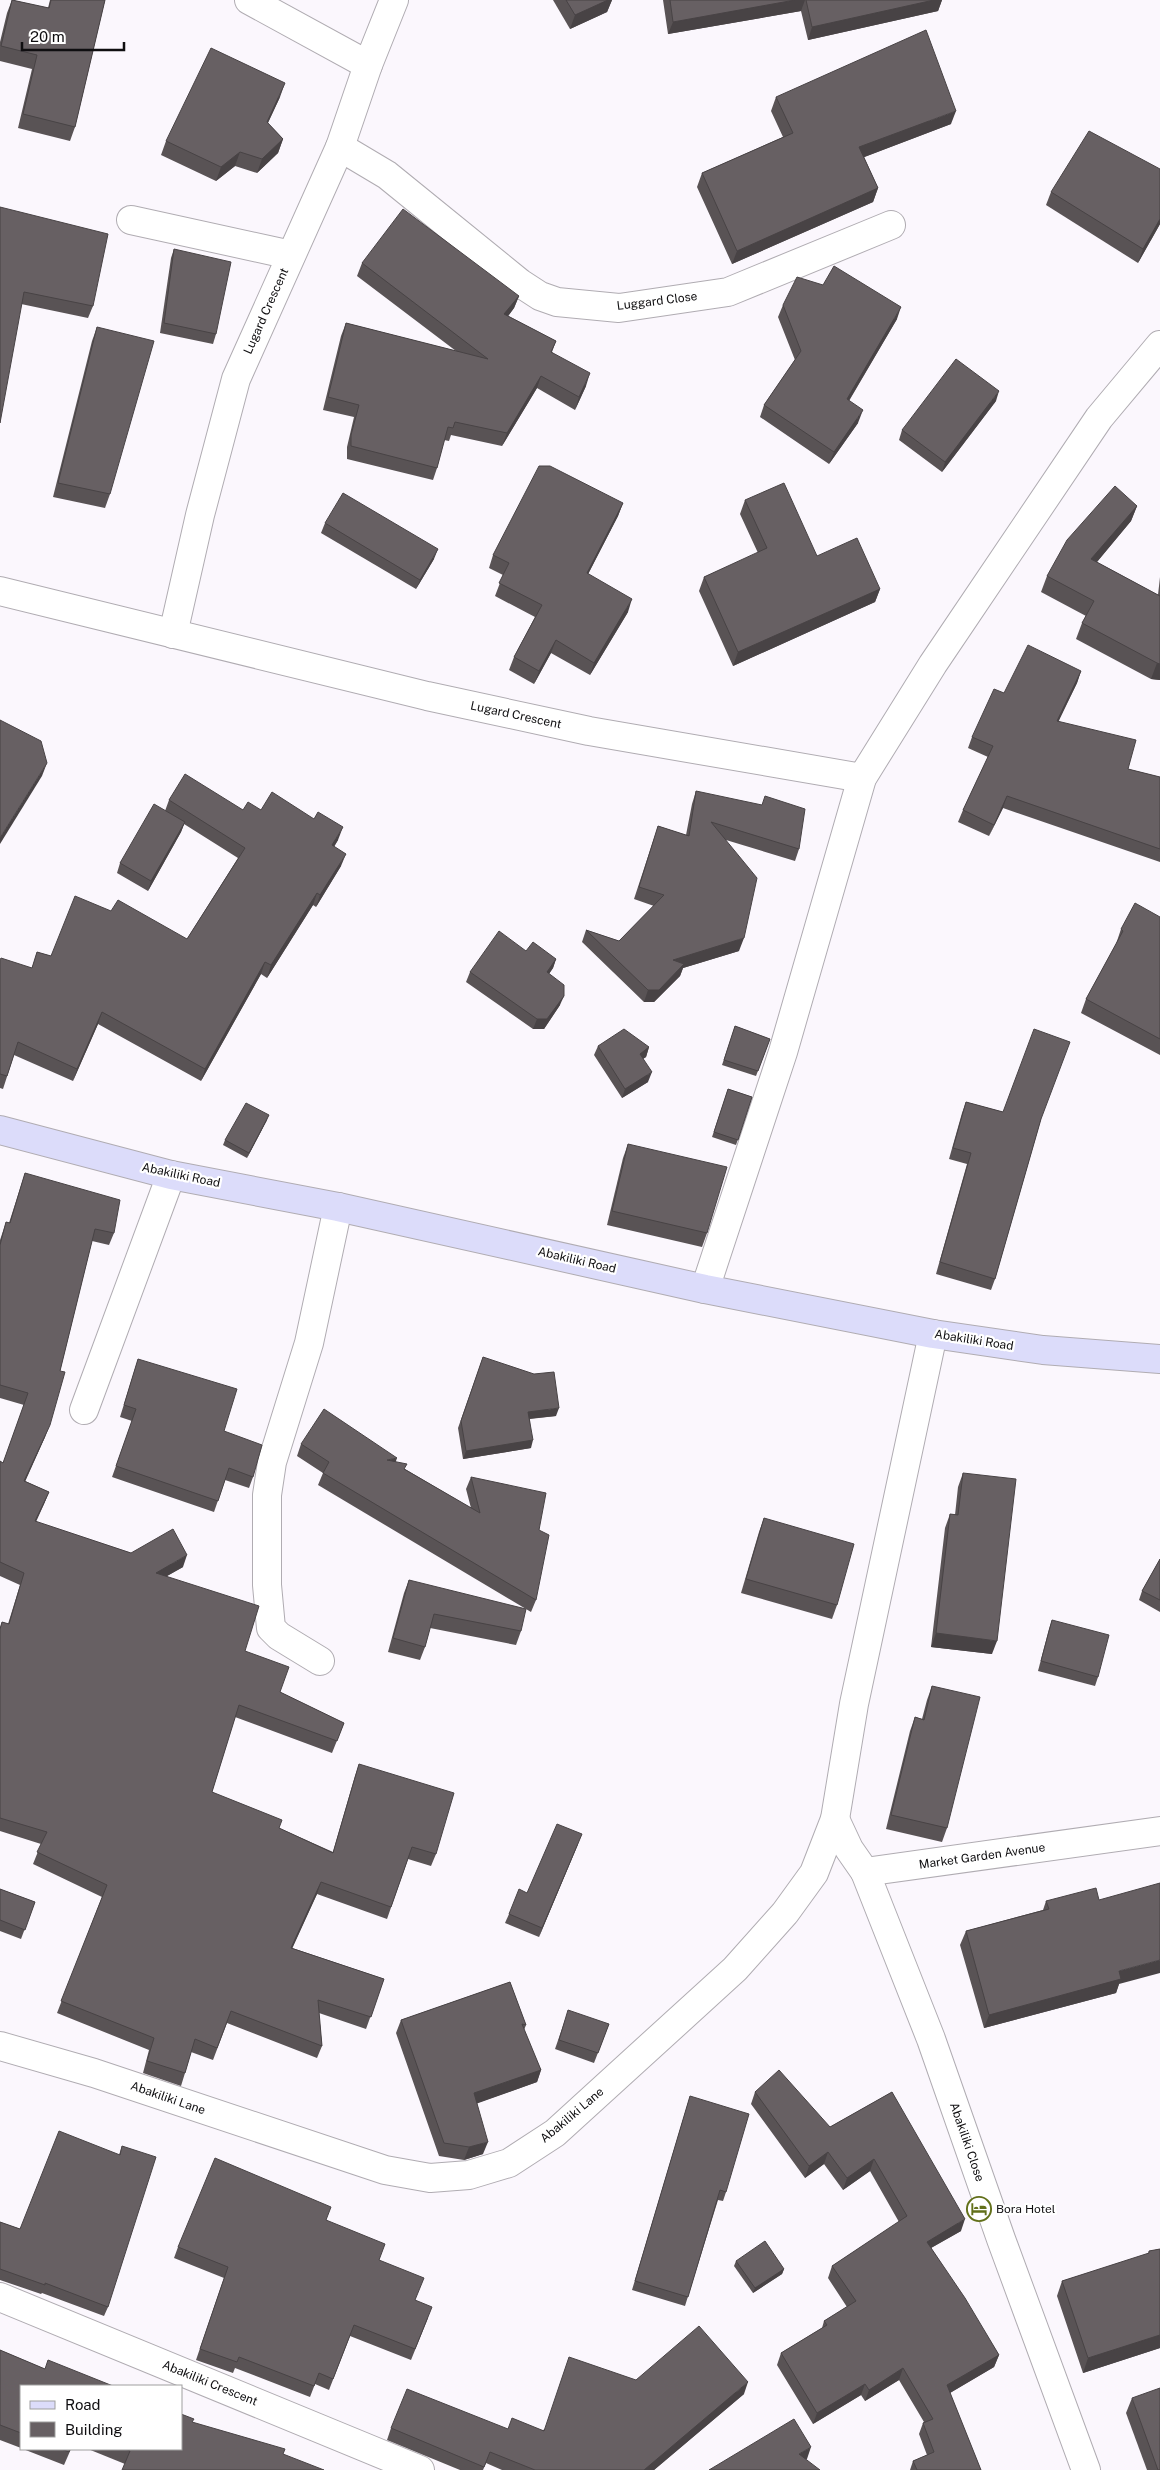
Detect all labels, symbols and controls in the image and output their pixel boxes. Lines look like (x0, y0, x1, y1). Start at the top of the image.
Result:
scale bar (22, 20, 125, 52)
text: 20 m (30, 28, 65, 45)
street label: Lugard Crescent (241, 265, 291, 356)
street label: Luggard Close (616, 289, 698, 313)
street label: Lugard Crescent (469, 699, 563, 732)
street label: Abakiliki Road (141, 1160, 221, 1190)
street label: Abakiliki Road (537, 1244, 617, 1276)
street label: Abakiliki Road (934, 1327, 1014, 1353)
street label: Market Garden Avenue (918, 1840, 1046, 1872)
street label: Abakiliki Lane (129, 2079, 208, 2117)
street label: Abakiliki Lane (537, 2084, 607, 2146)
street label: Abakiliki Close (947, 2101, 987, 2183)
hotel icon: Bora Hotel (966, 2196, 992, 2222)
place label: Bora Hotel (996, 2202, 1056, 2216)
street label: Abakiliki Crescent (160, 2357, 260, 2409)
legend (20, 2385, 182, 2450)
text: Road (65, 2396, 101, 2413)
text: Building (65, 2421, 123, 2438)

